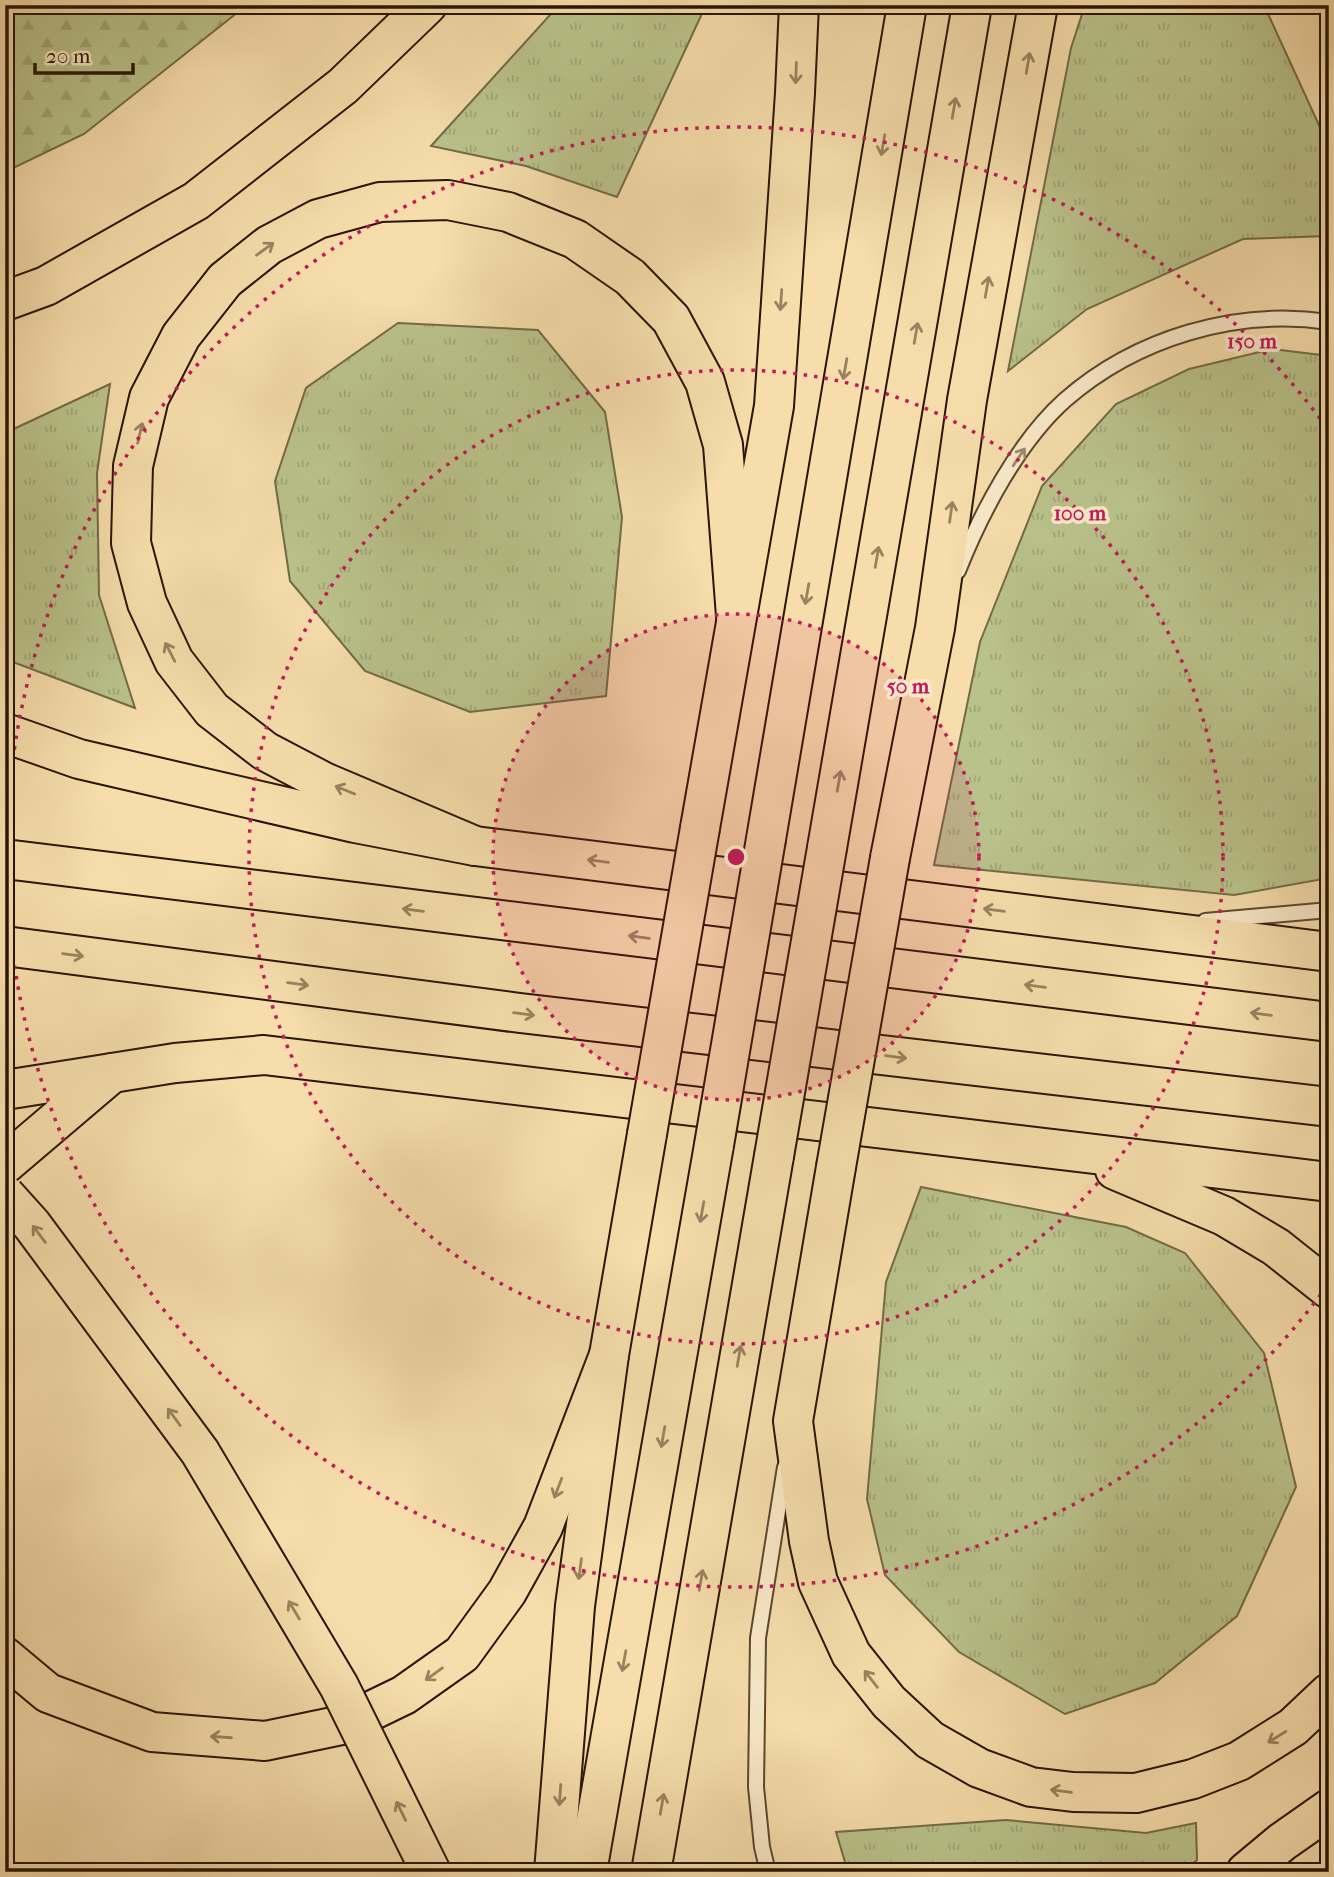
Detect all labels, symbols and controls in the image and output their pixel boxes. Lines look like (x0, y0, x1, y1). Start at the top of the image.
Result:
scale bar (35, 32, 133, 76)
text: 20 m (46, 44, 91, 68)
one-way arrow (1021, 52, 1035, 75)
one-way arrow (789, 62, 802, 85)
one-way arrow (948, 97, 962, 120)
one-way arrow (876, 133, 889, 156)
one-way arrow (255, 242, 274, 256)
one-way arrow (981, 276, 995, 299)
one-way arrow (774, 289, 787, 311)
one-way arrow (910, 322, 923, 344)
text: 150 m (1227, 329, 1278, 353)
one-way arrow (838, 357, 851, 380)
one-way arrow (134, 422, 148, 445)
one-way arrow (1012, 448, 1026, 467)
one-way arrow (945, 501, 958, 524)
text: 100 m (1054, 501, 1107, 525)
one-way arrow (871, 546, 884, 569)
one-way arrow (800, 582, 813, 605)
one-way arrow (163, 642, 177, 663)
text: 50 m (887, 674, 930, 698)
one-way arrow (833, 770, 846, 793)
one-way arrow (335, 783, 356, 796)
centre of rings (724, 845, 748, 869)
one-way arrow (587, 854, 610, 867)
one-way arrow (403, 903, 425, 916)
one-way arrow (983, 903, 1006, 916)
one-way arrow (628, 931, 651, 944)
one-way arrow (61, 948, 84, 961)
one-way arrow (287, 978, 309, 991)
one-way arrow (1024, 979, 1047, 992)
one-way arrow (512, 1007, 535, 1020)
one-way arrow (1250, 1007, 1273, 1020)
one-way arrow (884, 1051, 907, 1064)
one-way arrow (695, 1200, 708, 1223)
one-way arrow (31, 1225, 46, 1244)
one-way arrow (733, 1345, 746, 1368)
one-way arrow (167, 1408, 181, 1427)
one-way arrow (656, 1425, 669, 1447)
one-way arrow (551, 1476, 563, 1498)
one-way arrow (573, 1557, 586, 1580)
one-way arrow (695, 1569, 708, 1592)
one-way arrow (287, 1600, 300, 1621)
one-way arrow (617, 1649, 630, 1672)
one-way arrow (425, 1667, 444, 1681)
one-way arrow (864, 1670, 879, 1689)
one-way arrow (211, 1730, 233, 1743)
one-way arrow (1268, 1730, 1287, 1745)
one-way arrow (553, 1784, 566, 1806)
one-way arrow (1051, 1784, 1073, 1797)
one-way arrow (656, 1794, 669, 1816)
one-way arrow (393, 1801, 407, 1822)

